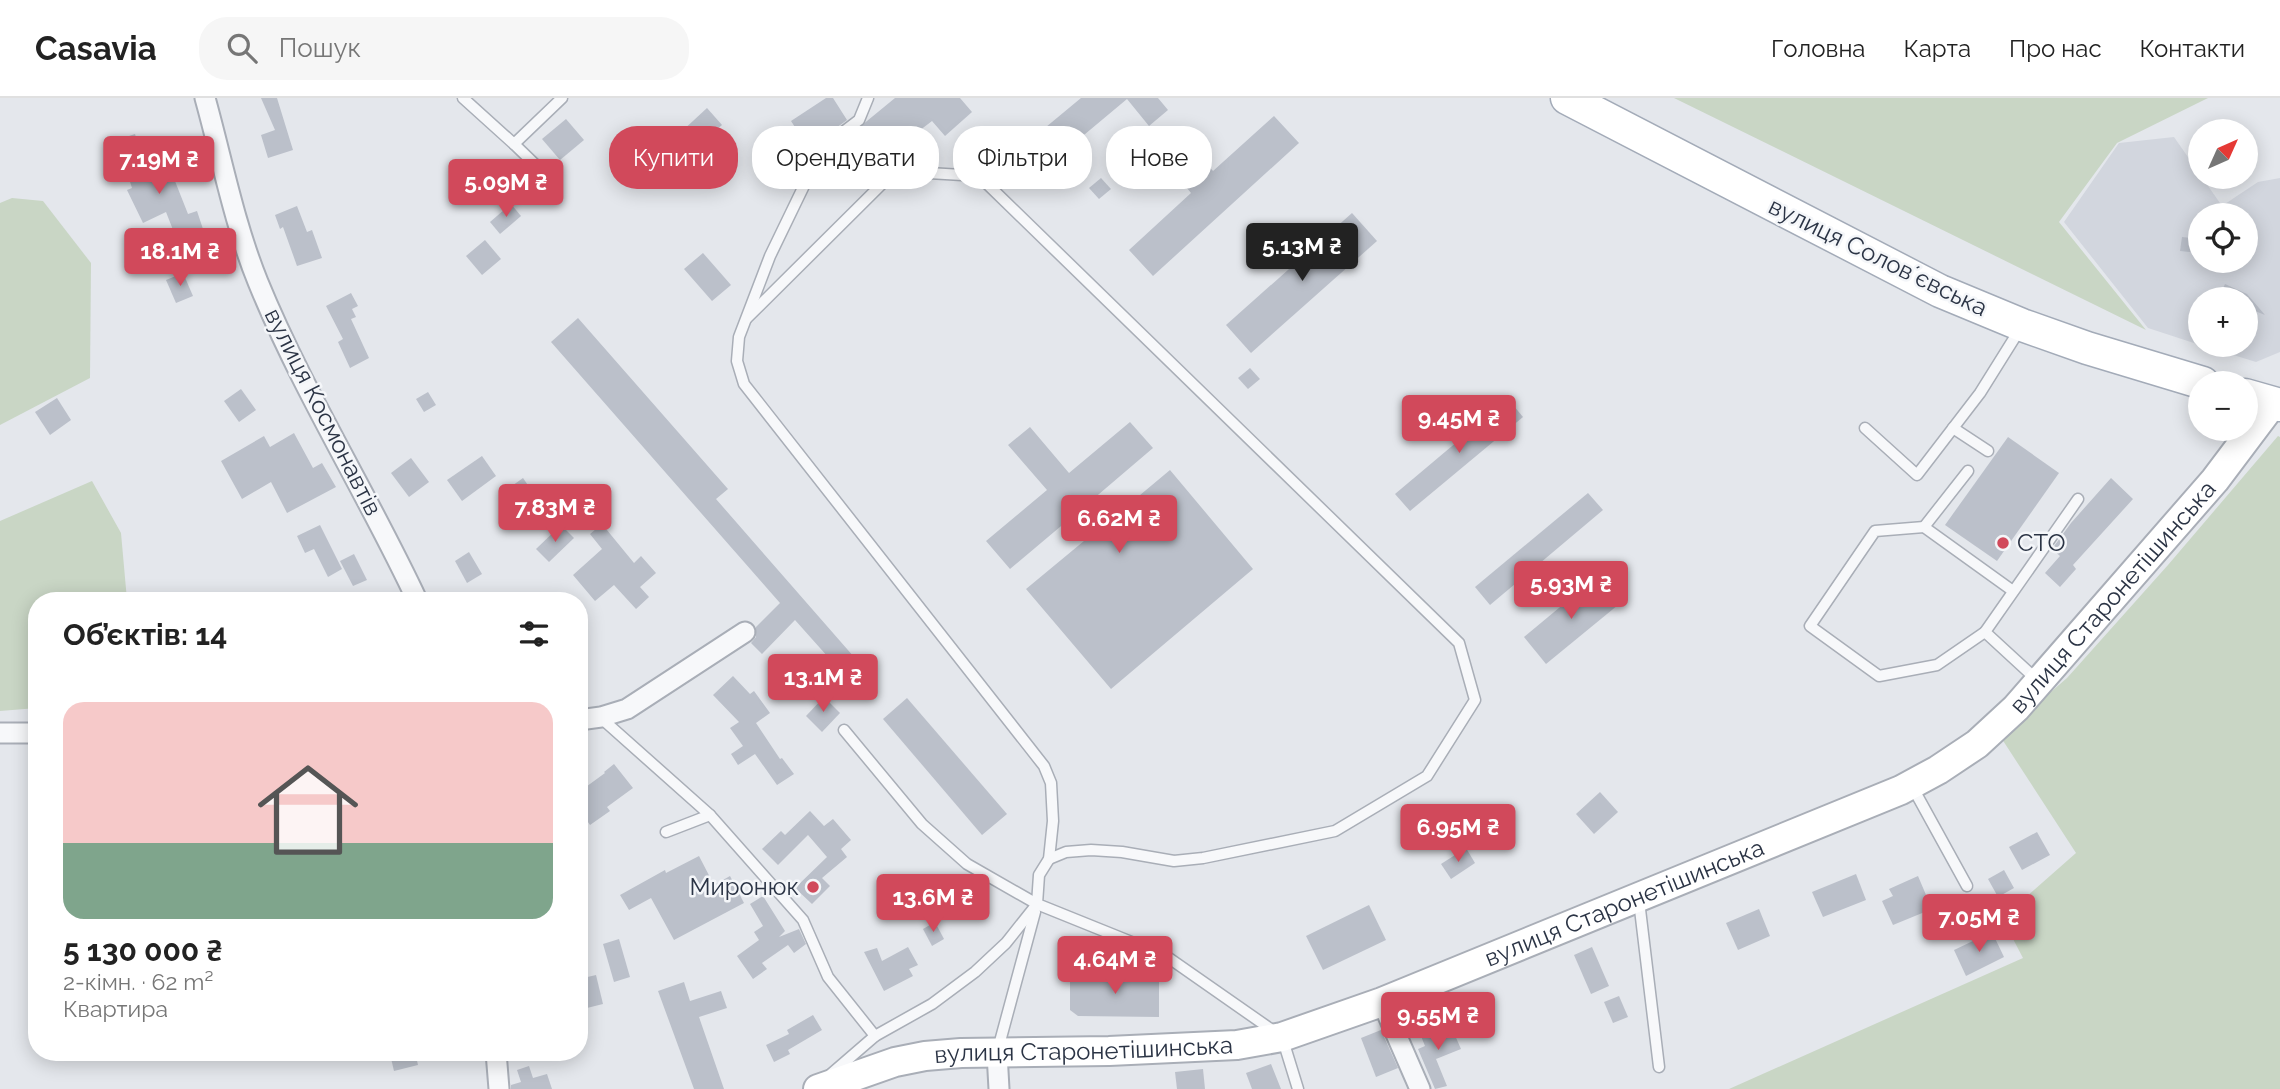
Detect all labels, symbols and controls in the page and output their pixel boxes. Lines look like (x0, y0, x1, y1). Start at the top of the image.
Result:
search box (199, 17, 689, 80)
text: Casavia (35, 29, 157, 68)
icon: search (223, 29, 261, 67)
text: Пошук (279, 33, 361, 63)
text: Головна (1771, 34, 1865, 63)
text: Карта (1903, 34, 1971, 63)
text: Про нас (2009, 34, 2102, 63)
text: Контакти (2140, 34, 2245, 63)
north arrow (2188, 119, 2258, 189)
map controls (2188, 119, 2258, 441)
chip: Купити (609, 126, 738, 189)
chip: Орендувати (752, 126, 939, 189)
chip: Фільтри (953, 126, 1092, 189)
chip: Нове (1106, 126, 1212, 189)
pin: 7.19M ₴ (94, 136, 224, 196)
text: 7.19M ₴ (119, 145, 199, 172)
pin: 5.09M ₴ (441, 159, 571, 219)
text: 5.09M ₴ (464, 168, 548, 195)
street label: вулиця Соловʼєвська (1764, 191, 1992, 322)
button: locate (2188, 203, 2258, 273)
pin: 5.13M ₴ (1237, 223, 1367, 283)
pin: 18.1M ₴ (115, 228, 245, 288)
text: 5.13M ₴ (1262, 232, 1342, 259)
text: 18.1M ₴ (140, 237, 220, 264)
button: + (2188, 287, 2258, 357)
street label: вулиця Космонавтів (259, 303, 388, 520)
button: − (2188, 371, 2258, 441)
pin: 9.45M ₴ (1394, 396, 1524, 455)
text: 9.45M ₴ (1418, 404, 1500, 431)
street label: вулиця Старонетішинська (2003, 475, 2222, 719)
pin: 7.83M ₴ (490, 484, 620, 544)
text: 7.83M ₴ (514, 493, 596, 520)
pin: 6.62M ₴ (1054, 496, 1184, 555)
text: 6.62M ₴ (1077, 504, 1161, 531)
place label: СТО (2017, 528, 2066, 557)
marker: СТО (1995, 535, 2011, 551)
pin: 5.93M ₴ (1506, 561, 1636, 621)
text: 5.93M ₴ (1530, 570, 1612, 597)
icon: filters (515, 615, 553, 653)
text: Об’єктів: 14 (63, 617, 227, 652)
pin: 13.1M ₴ (758, 654, 888, 714)
text: 13.1M ₴ (784, 663, 862, 690)
icon: home (245, 747, 371, 873)
pin: 6.95M ₴ (1393, 804, 1523, 864)
text: 6.95M ₴ (1416, 813, 1500, 840)
street label: вулиця Старонетішинська (1480, 833, 1768, 972)
place label: Миронюк (689, 872, 799, 901)
pin: 13.6M ₴ (868, 874, 998, 934)
marker: Миронюк (805, 879, 821, 895)
text: 13.6M ₴ (892, 883, 974, 910)
pin: 7.05M ₴ (1914, 894, 2044, 954)
text: 7.05M ₴ (1938, 903, 2020, 930)
text: 5 130 000 ₴ (63, 933, 222, 968)
pin: 4.64M ₴ (1050, 936, 1180, 996)
text: 4.64M ₴ (1073, 945, 1157, 972)
text: 2-кімн. · 62 m² (63, 968, 213, 995)
pin: 9.55M ₴ (1373, 992, 1503, 1052)
text: Квартира (63, 995, 168, 1022)
text: 9.55M ₴ (1397, 1001, 1479, 1028)
street label: вулиця Старонетішинська (933, 1030, 1234, 1069)

